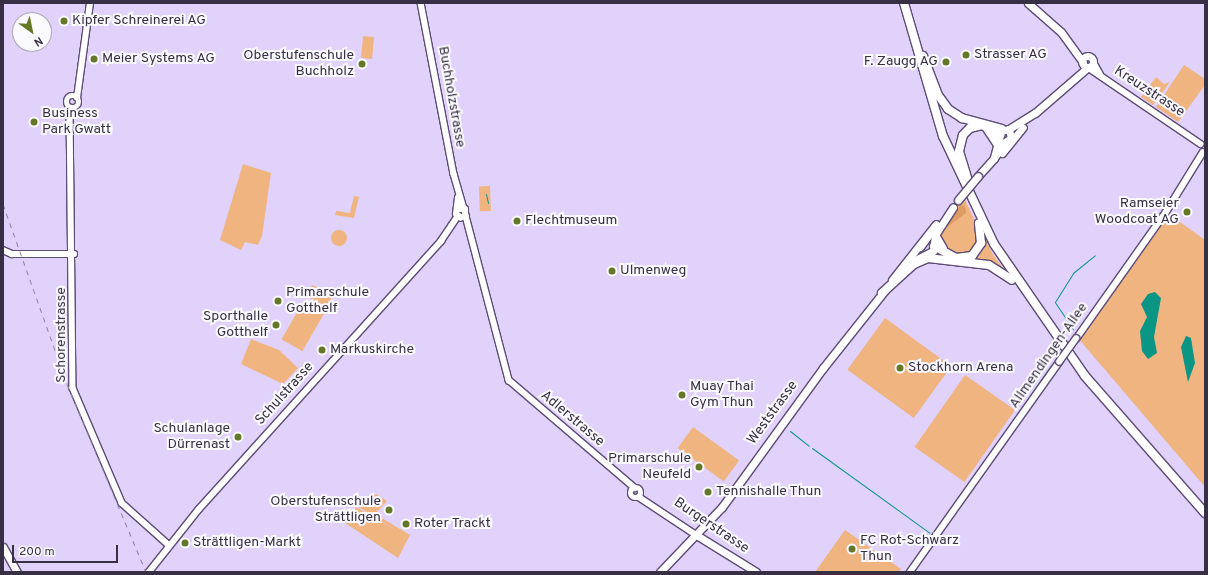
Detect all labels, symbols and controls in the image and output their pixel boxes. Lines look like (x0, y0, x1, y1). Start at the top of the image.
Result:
north arrow (12, 12, 52, 52)
place label: Kipfer Schreinerei AG (72, 13, 206, 29)
marker: Kipfer Schreinerei AG (59, 16, 69, 26)
text: N (31, 33, 45, 49)
street label: Buchholzstrasse (434, 45, 468, 149)
place label: Strasser AG (974, 47, 1047, 63)
place label: Oberstufenschule Buchholz (243, 48, 354, 80)
marker: Strasser AG (961, 50, 971, 60)
place label: Meier Systems AG (102, 51, 215, 67)
marker: Meier Systems AG (89, 54, 99, 64)
place label: F. Zaugg AG (863, 54, 938, 70)
marker: F. Zaugg AG (941, 57, 951, 67)
marker: Oberstufenschule Buchholz (357, 59, 367, 69)
street label: Kreuzstrasse (1111, 63, 1187, 121)
place label: Business Park Gwatt (42, 106, 111, 138)
marker: Business Park Gwatt (29, 117, 39, 127)
place label: Ramseier Woodcoat AG (1094, 196, 1179, 228)
marker: Ramseier Woodcoat AG (1182, 207, 1192, 217)
place label: Flechtmuseum (525, 213, 617, 229)
marker: Flechtmuseum (512, 216, 522, 226)
place label: Ulmenweg (620, 263, 686, 279)
marker: Ulmenweg (607, 266, 617, 276)
place label: Primarschule Gotthelf (286, 285, 369, 318)
street label: Schorenstrasse (54, 287, 70, 383)
marker: Primarschule Gotthelf (273, 296, 283, 306)
street label: Allmendingen-Allee (1006, 300, 1092, 412)
place label: Sporthalle Gotthelf (203, 309, 268, 342)
marker: Sporthalle Gotthelf (271, 320, 281, 330)
place label: Markuskirche (330, 342, 414, 358)
marker: Markuskirche (317, 345, 327, 355)
street label: Schulstrasse (252, 359, 318, 429)
place label: Stockhorn Arena (908, 360, 1014, 376)
marker: Stockhorn Arena (895, 363, 905, 373)
street label: Weststrasse (744, 378, 802, 448)
place label: Muay Thai Gym Thun (690, 379, 754, 412)
street label: Adlerstrasse (537, 387, 607, 451)
marker: Muay Thai Gym Thun (677, 390, 687, 400)
place label: Schulanlage Dürrenast (153, 421, 230, 454)
marker: Schulanlage Dürrenast (233, 432, 243, 442)
place label: Primarschule Neufeld (608, 451, 691, 484)
marker: Primarschule Neufeld (694, 462, 704, 472)
place label: Tennishalle Thun (716, 484, 822, 500)
marker: Tennishalle Thun (703, 487, 713, 497)
place label: Oberstufenschule Strättligen (270, 494, 381, 526)
street label: Burgerstrasse (670, 495, 752, 557)
marker: Oberstufenschule Strättligen (384, 505, 394, 515)
place label: Roter Trackt (414, 516, 491, 532)
marker: Roter Trackt (401, 519, 411, 529)
place label: FC Rot-Schwarz Thun (860, 533, 959, 566)
place label: Strättligen-Markt (193, 535, 301, 551)
scale bar (14, 537, 120, 563)
marker: Strättligen-Markt (180, 538, 190, 548)
text: 200 m (19, 544, 55, 560)
marker: FC Rot-Schwarz Thun (847, 544, 857, 554)

